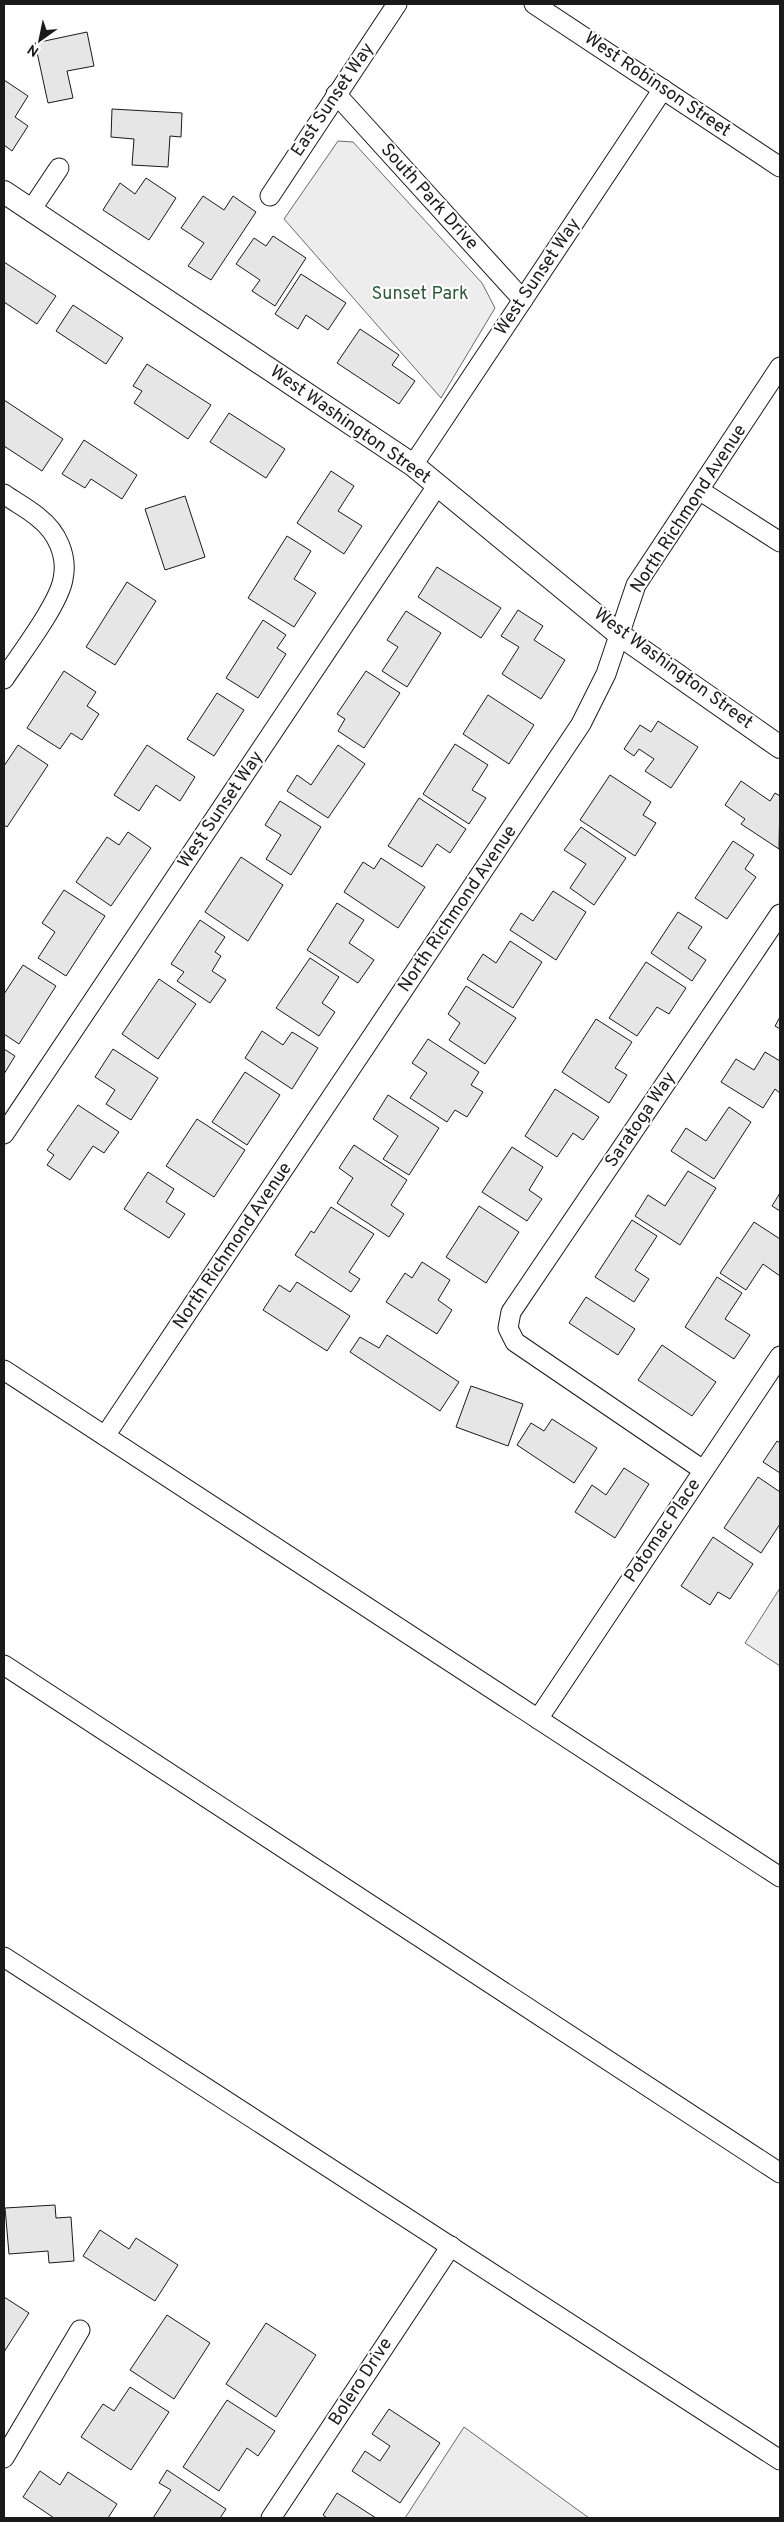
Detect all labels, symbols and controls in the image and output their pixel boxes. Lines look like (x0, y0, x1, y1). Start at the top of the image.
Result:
north arrow (15, 15, 65, 65)
street label: West Robinson Street (579, 27, 735, 143)
street label: East Sunset Way (286, 39, 380, 161)
text: N (25, 40, 43, 60)
street label: South Park Drive (375, 139, 483, 255)
street label: West Sunset Way (490, 214, 586, 340)
park label: Sunset Park (371, 283, 469, 306)
street label: West Washington Street (265, 361, 435, 489)
street label: North Richmond Avenue (626, 420, 752, 598)
street label: West Washington Street (589, 603, 757, 735)
street label: West Sunset Way (173, 747, 269, 873)
street label: North Richmond Avenue (394, 821, 522, 997)
street label: Saratoga Way (601, 1068, 681, 1172)
street label: North Richmond Avenue (169, 1158, 297, 1334)
street label: Potomac Place (620, 1475, 706, 1587)
street label: Bolero Drive (324, 2334, 398, 2430)

